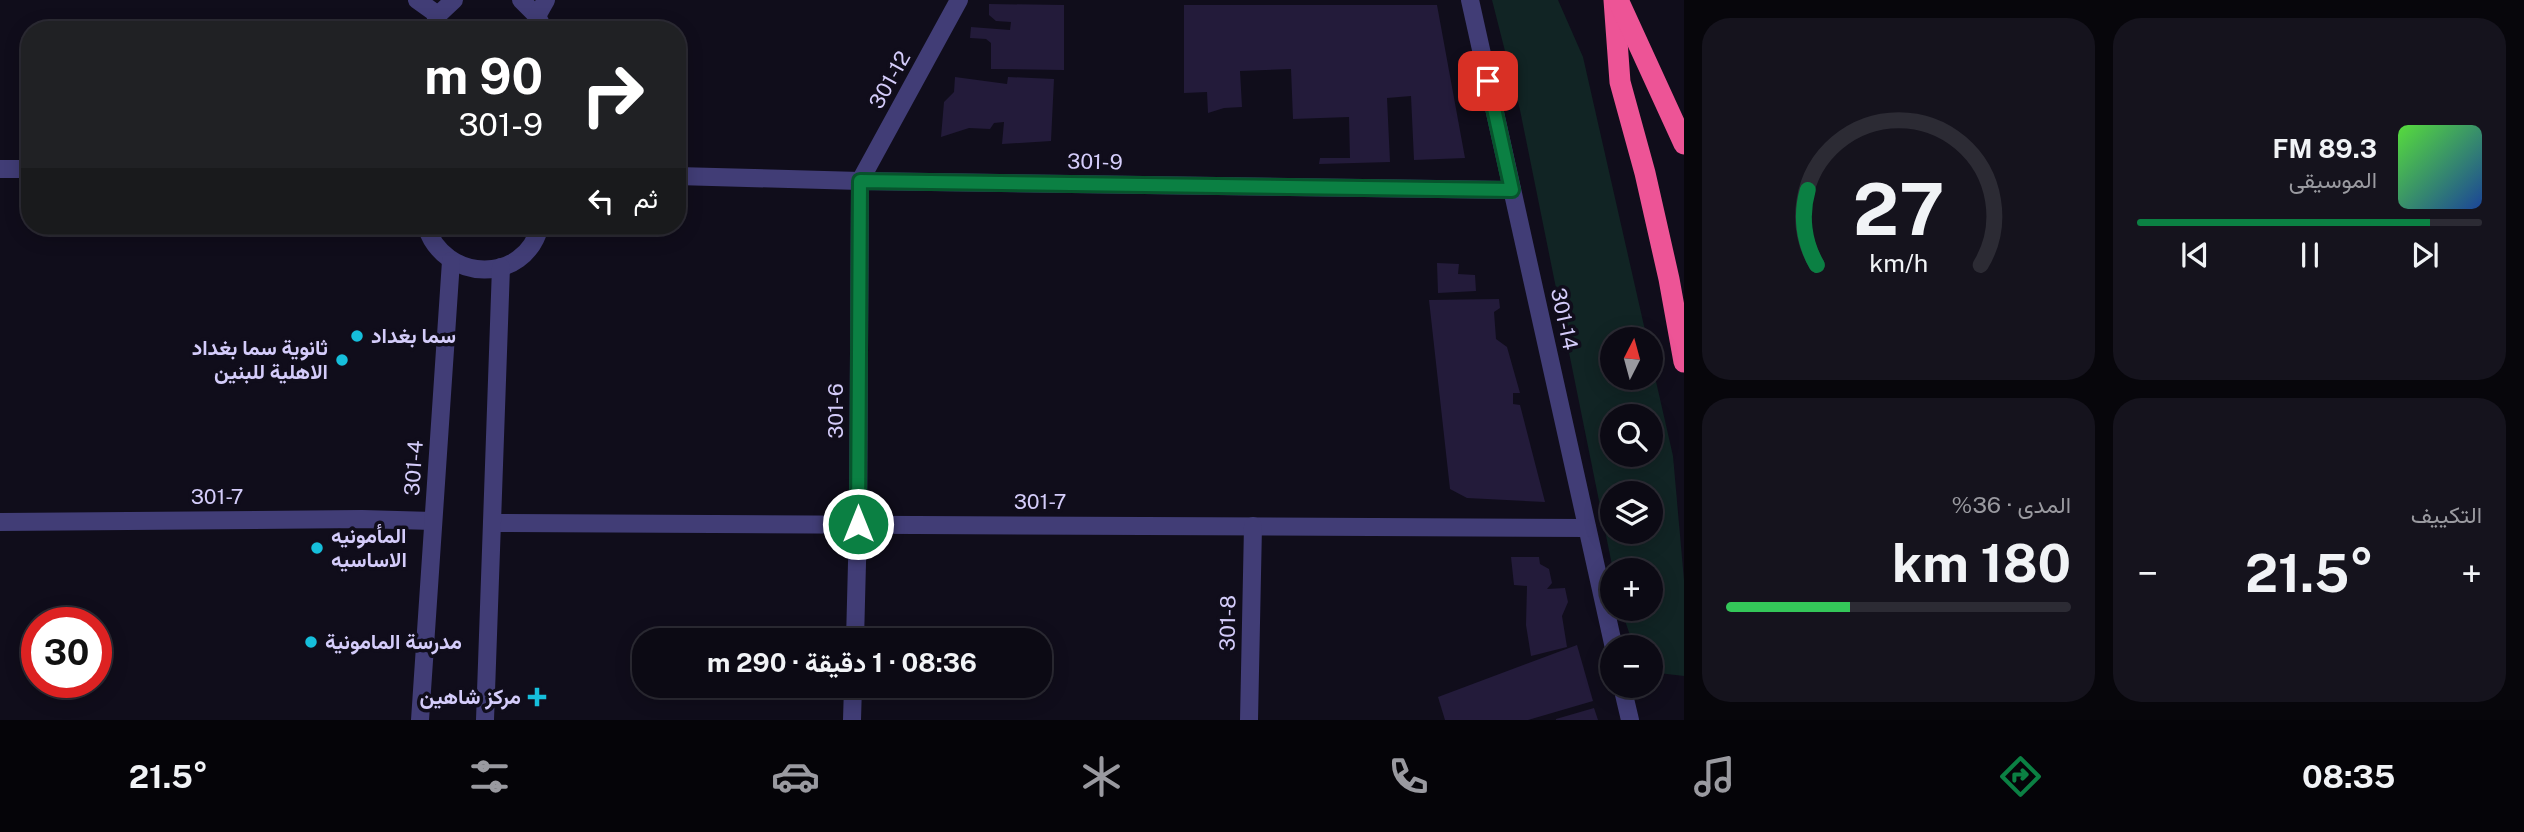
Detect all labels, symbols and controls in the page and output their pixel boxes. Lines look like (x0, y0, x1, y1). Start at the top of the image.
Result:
text: 90 m (424, 47, 543, 105)
street label: 301-12 (864, 47, 916, 113)
icon: right (567, 49, 658, 140)
pin (1458, 51, 1518, 111)
icon: arrive (1469, 62, 1507, 100)
text: 301-9 (458, 106, 543, 143)
text: 89.3 FM (2273, 133, 2377, 164)
street label: 301-9 (1067, 149, 1123, 174)
text: الموسيقى (2289, 166, 2377, 193)
text: 27 (1853, 167, 1944, 252)
icon: left (582, 182, 620, 220)
text: ثم (634, 183, 658, 214)
icon: previous (2176, 236, 2214, 274)
icon: pause (2291, 236, 2329, 274)
icon: next (2406, 236, 2444, 274)
text: km/h (1869, 248, 1928, 278)
street label: 301-14 (1546, 286, 1583, 352)
place label: سما بغداد (371, 323, 456, 348)
north arrow (1600, 327, 1662, 390)
map controls (1600, 327, 1663, 698)
marker: سما بغداد (349, 328, 365, 344)
place label: ثانوية سما بغداد الاهلية للبنين (192, 335, 328, 384)
marker: ثانوية سما بغداد الاهلية للبنين (334, 352, 350, 368)
street label: 301-6 (823, 383, 848, 439)
button: search (1600, 404, 1663, 467)
street label: 301-4 (399, 439, 428, 497)
button: layers (1600, 481, 1663, 544)
street label: 301-7 (191, 484, 243, 509)
position arrow (821, 487, 895, 561)
street label: 301-7 (1014, 489, 1066, 514)
text: المدى · 36% (1952, 491, 2071, 518)
text: التكييف (2411, 501, 2482, 528)
place label: المأمونيه الاساسيه (331, 523, 407, 572)
text: 180 km (1892, 533, 2071, 594)
marker: المأمونيه الاساسيه (309, 540, 325, 556)
text: 21.5° (2245, 543, 2374, 604)
text: − (2137, 551, 2158, 596)
text: + (2461, 551, 2482, 596)
button: + (1600, 558, 1663, 621)
street label: 301-8 (1215, 595, 1240, 651)
speed limit sign: 30 (21, 607, 112, 698)
place label: مدرسة المامونية (325, 629, 462, 655)
marker: مدرسة المامونية (303, 634, 319, 650)
button: − (1600, 635, 1663, 698)
text: 08:36 · 1 دقيقة · 290 m (707, 647, 977, 678)
place label: مركز شاهين (420, 684, 521, 710)
marker: مركز شاهين (527, 687, 547, 707)
icon: filters (465, 752, 514, 801)
icon: car (771, 752, 820, 801)
icon: climate (1077, 752, 1126, 801)
icon: phone (1384, 752, 1433, 801)
icon: music (1690, 752, 1739, 801)
icon: directions (1996, 752, 2045, 801)
text: 21.5° (129, 758, 208, 795)
text: 08:35 (2302, 758, 2395, 795)

